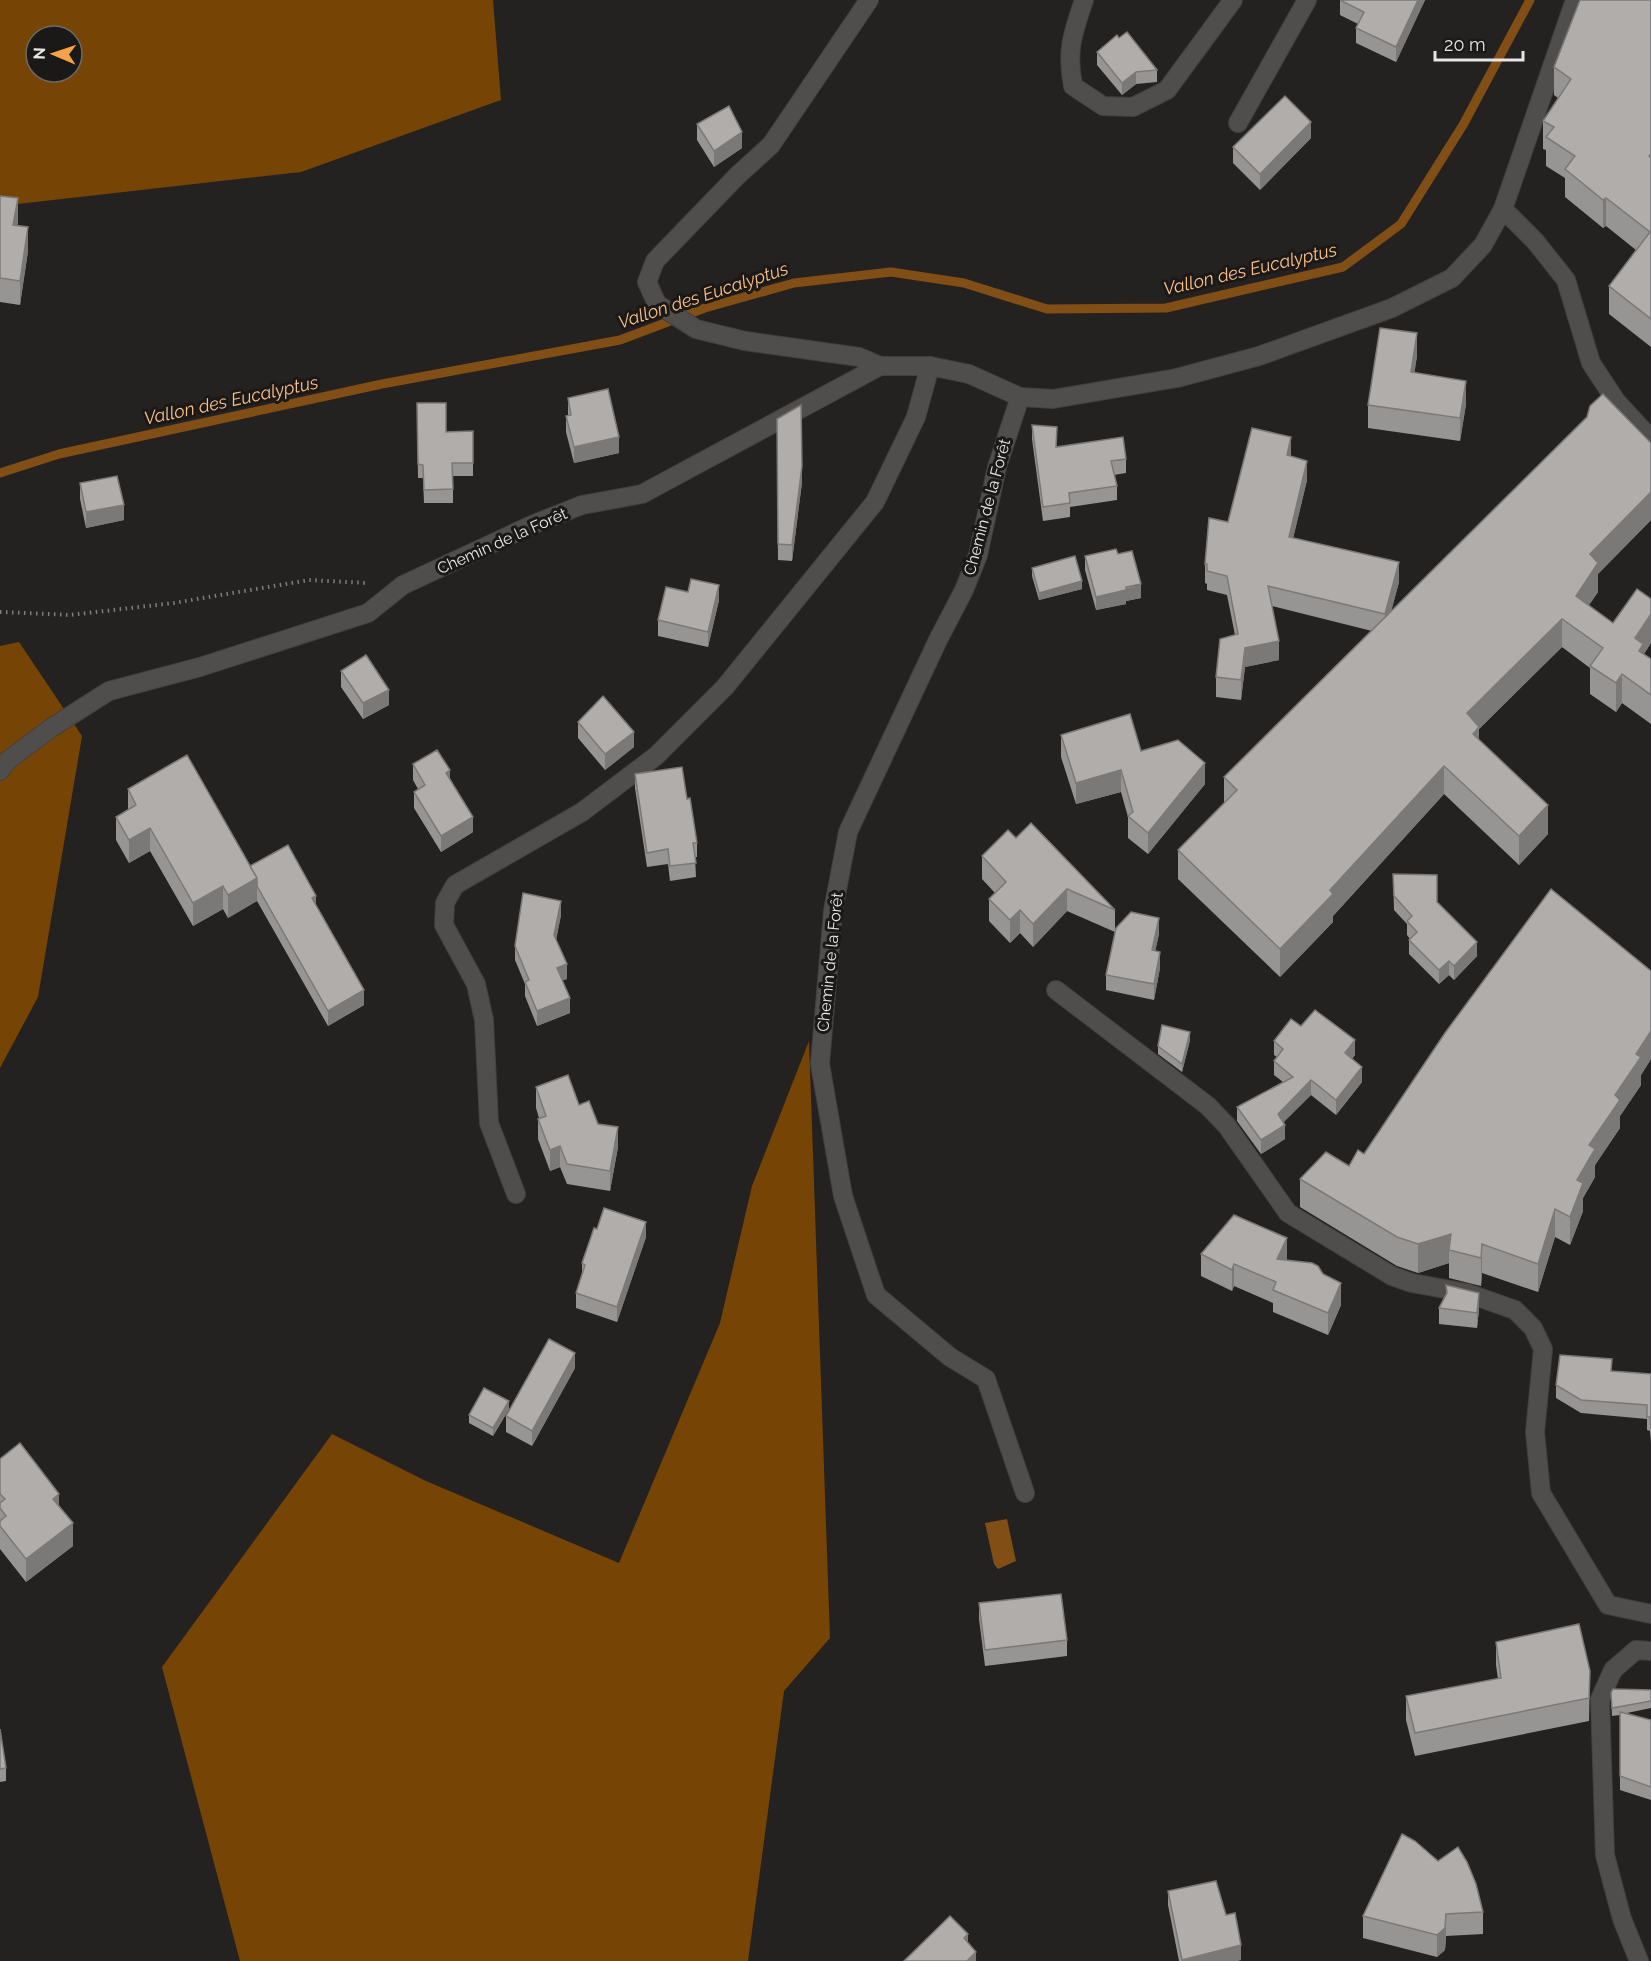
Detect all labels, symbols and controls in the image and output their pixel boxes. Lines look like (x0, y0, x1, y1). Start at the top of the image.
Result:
north arrow (24, 24, 84, 84)
scale bar (1435, 24, 1524, 62)
text: 20 m (1444, 34, 1486, 55)
text: N (30, 47, 49, 60)
water label: Vallon des Eucalyptus (1161, 239, 1340, 299)
water label: Vallon des Eucalyptus (615, 257, 791, 332)
water label: Vallon des Eucalyptus (142, 371, 321, 429)
street label: Chemin de la Forêt (960, 436, 1015, 577)
street label: Chemin de la Forêt (434, 504, 571, 578)
street label: Chemin de la Forêt (813, 891, 847, 1033)

